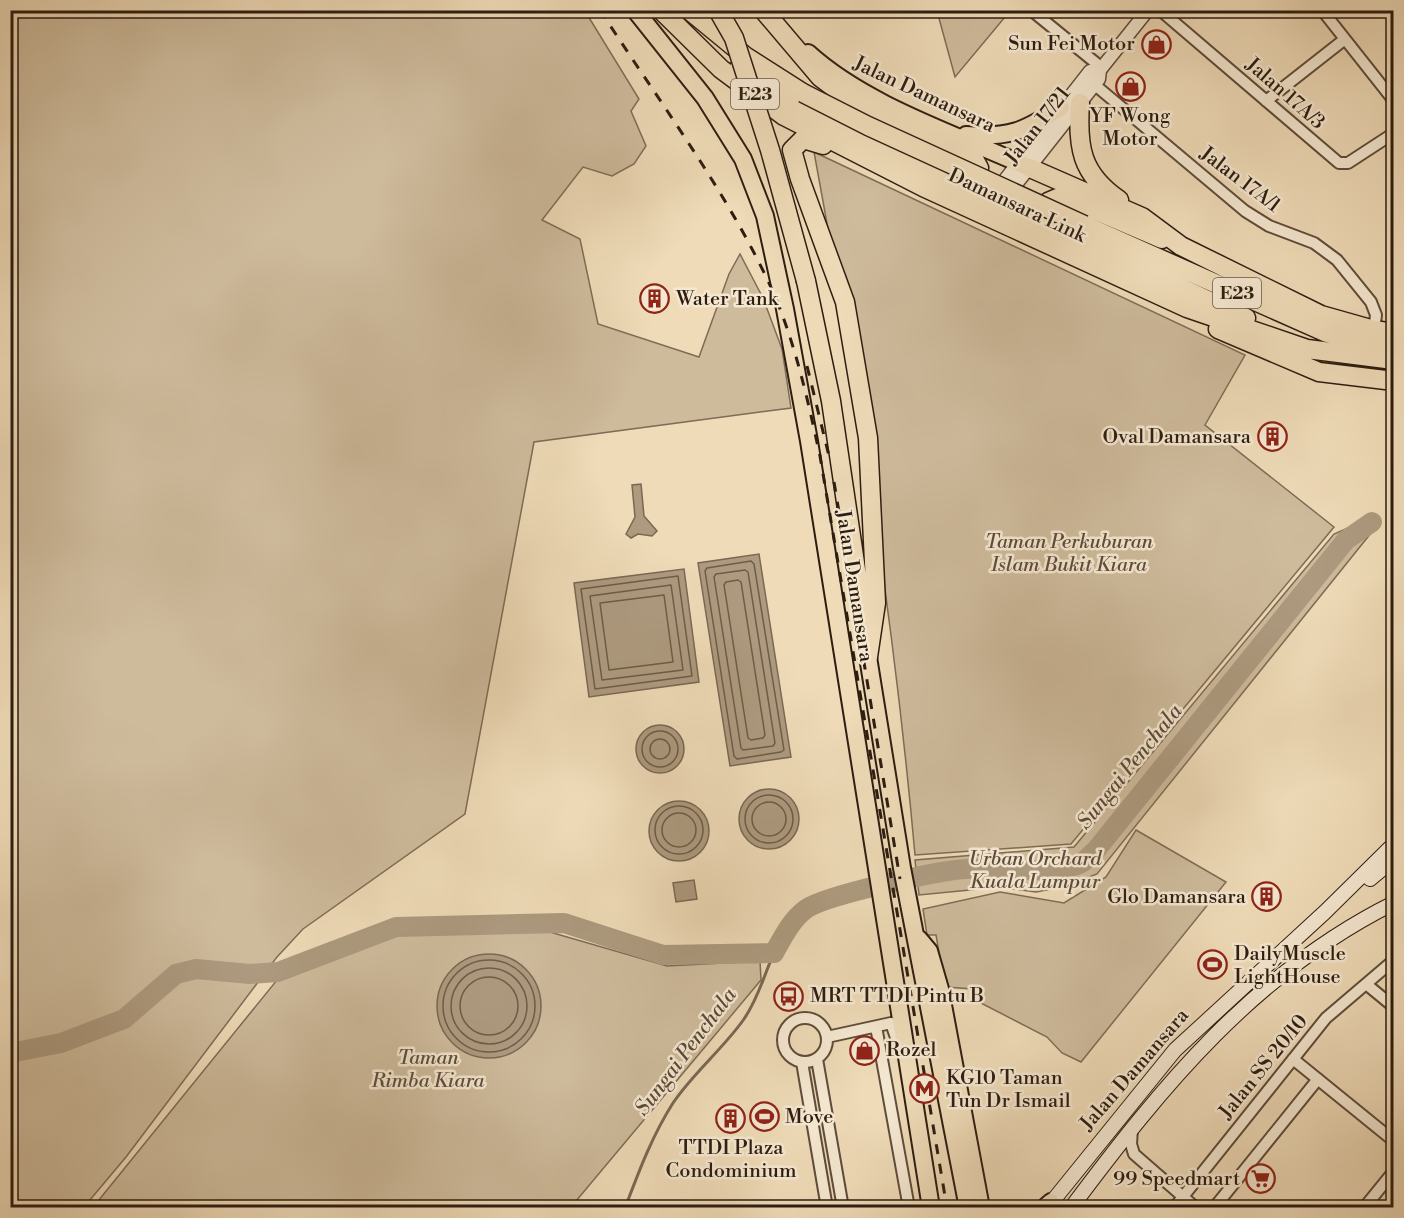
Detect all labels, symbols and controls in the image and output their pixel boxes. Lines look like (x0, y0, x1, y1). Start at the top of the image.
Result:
shop icon: Sun Fei Motor (1140, 28, 1172, 60)
place label: Sun Fei Motor (1008, 32, 1135, 57)
street label: Jalan Damansara (848, 51, 1000, 139)
street label: Jalan 17A/3 (1239, 52, 1330, 135)
shop icon: YF Wong Motor (1114, 70, 1146, 102)
road number: E23 (731, 79, 779, 109)
street label: Jalan 17/21 (999, 82, 1077, 171)
place label: YF Wong Motor (1089, 104, 1171, 152)
street label: Jalan 17A/1 (1194, 141, 1286, 219)
street label: Damansara Link (944, 163, 1091, 249)
road number: E23 (1213, 278, 1261, 308)
building icon: Water Tank (639, 283, 671, 315)
place label: Water Tank (675, 287, 780, 312)
building icon: Oval Damansara (1256, 421, 1288, 453)
place label: Oval Damansara (1103, 425, 1252, 450)
street label: Jalan Damansara (829, 507, 878, 665)
park label: Taman Perkuburan Islam Bukit Kiara (985, 530, 1154, 578)
water label: Sungai Penchala (1072, 699, 1189, 835)
park label: Urban Orchard Kuala Lumpur (969, 847, 1102, 895)
building icon: Glo Damansara (1251, 881, 1283, 913)
place label: Glo Damansara (1107, 885, 1247, 910)
place label: DailyMuscle LightHouse (1234, 942, 1346, 990)
sports icon: DailyMuscle LightHouse (1197, 949, 1229, 981)
bus stop icon: MRT TTDI Pintu B (773, 980, 805, 1012)
water label: Sungai Penchala (629, 983, 743, 1121)
place label: MRT TTDI Pintu B (810, 984, 984, 1009)
street label: Jalan Damansara (1075, 1003, 1195, 1137)
street label: Jalan SS 20/10 (1213, 1010, 1314, 1125)
shop icon: Rozel (849, 1034, 881, 1066)
place label: Rozel (886, 1038, 937, 1063)
park label: Taman Rimba Kiara (371, 1046, 485, 1094)
place label: KG10 Taman Tun Dr Ismail (946, 1066, 1071, 1114)
metro station icon: KG10 Taman Tun Dr Ismail (909, 1073, 941, 1105)
sports icon: Move (748, 1101, 780, 1133)
building icon: TTDI Plaza Condominium (715, 1102, 747, 1134)
place label: Move (785, 1105, 833, 1130)
place label: TTDI Plaza Condominium (665, 1136, 797, 1184)
supermarket icon: 99 Speedmart (1245, 1163, 1277, 1195)
place label: 99 Speedmart (1113, 1167, 1240, 1192)

